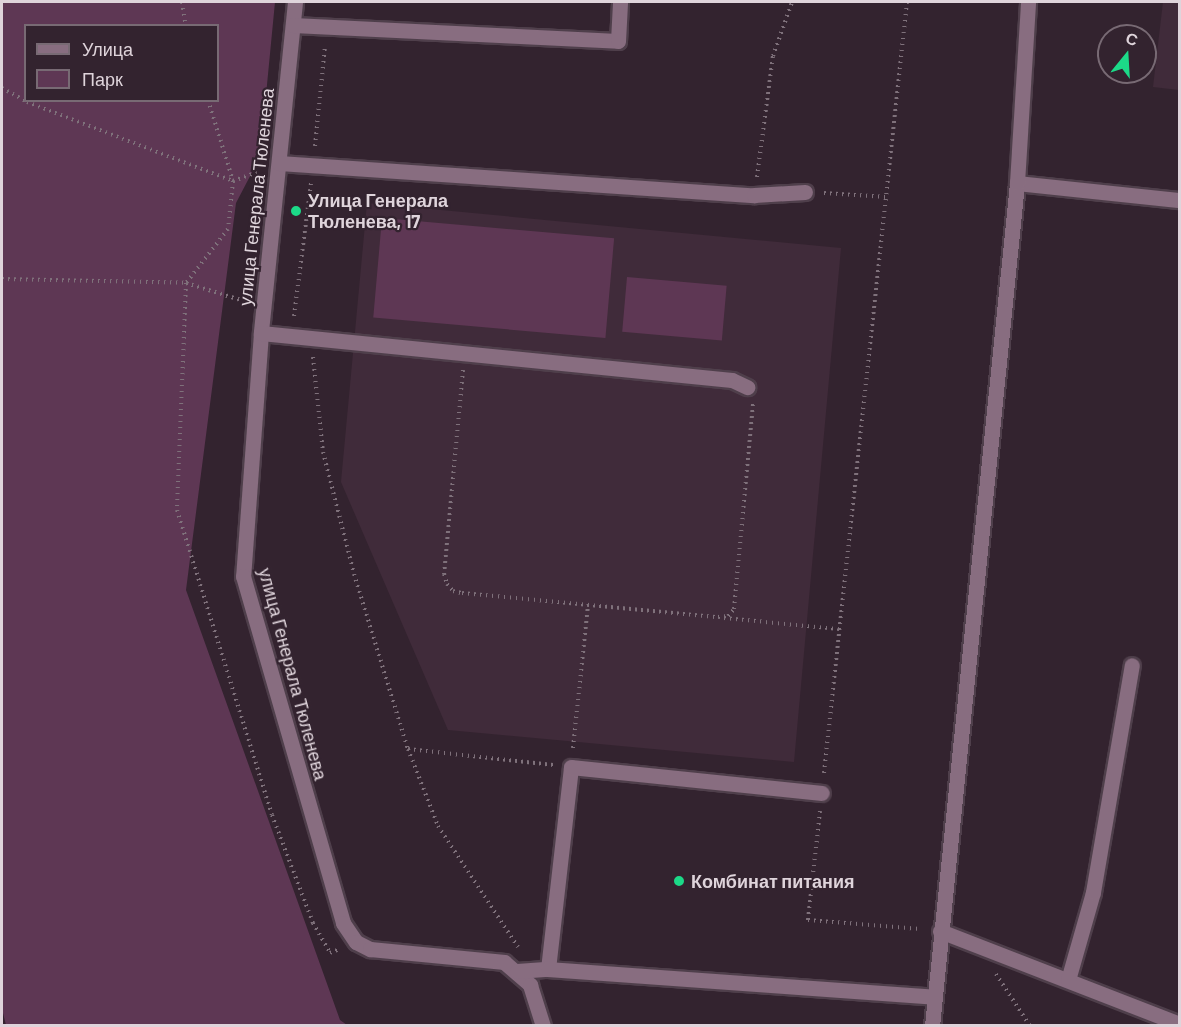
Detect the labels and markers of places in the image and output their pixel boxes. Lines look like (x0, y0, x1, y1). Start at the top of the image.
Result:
place label: Улица Генерала Тюленева, 17 (308, 190, 448, 232)
marker: Улица Генерала Тюленева, 17 (289, 204, 303, 218)
place label: Комбинат питания (691, 870, 855, 892)
marker: Комбинат питания (672, 874, 686, 888)

